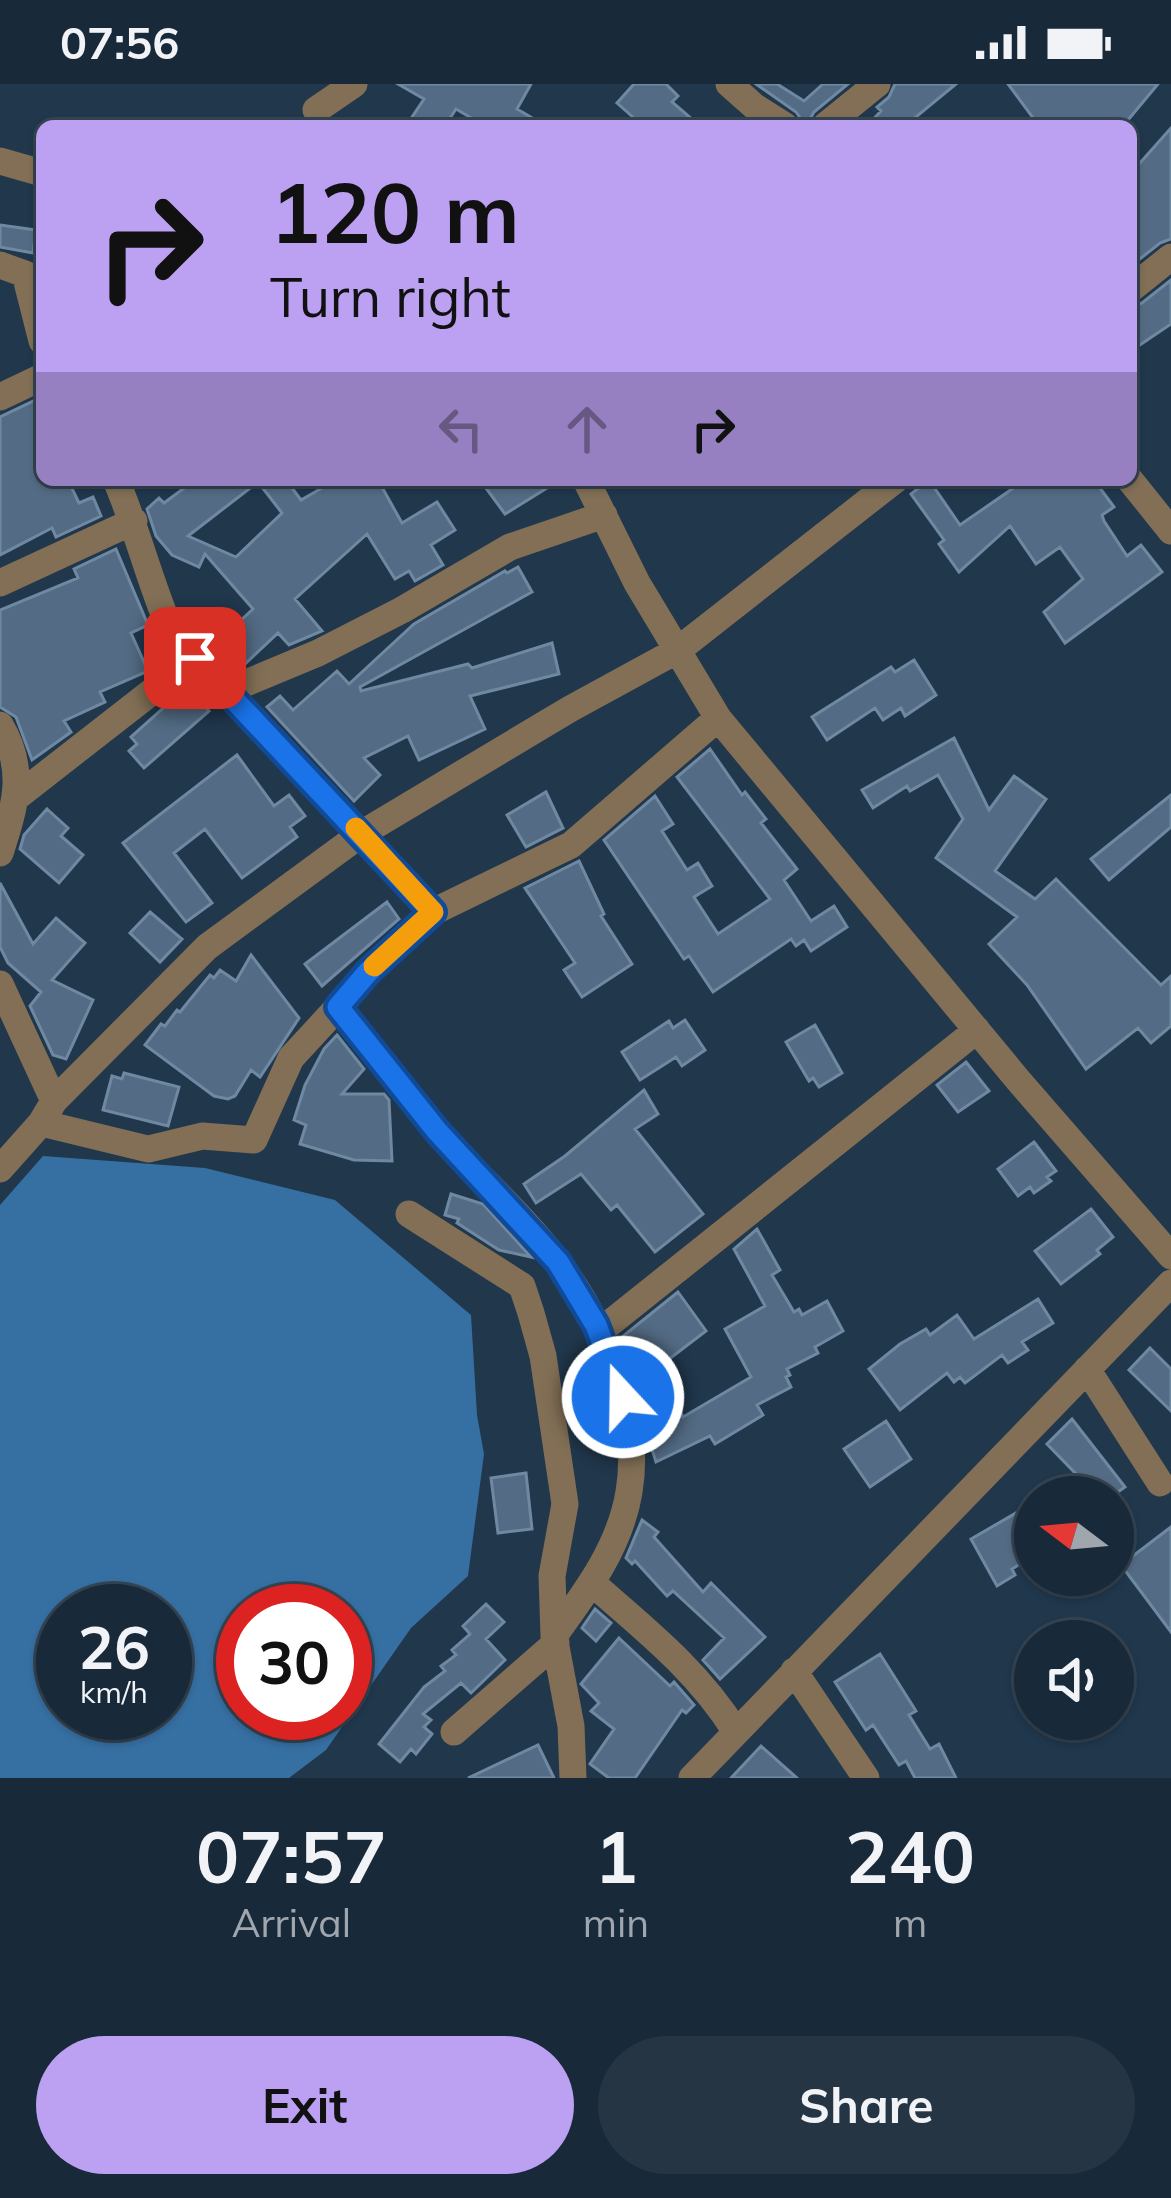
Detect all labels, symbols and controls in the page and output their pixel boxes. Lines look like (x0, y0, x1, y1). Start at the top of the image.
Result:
text: 07:56 (60, 14, 179, 70)
text: 120 m (270, 159, 520, 264)
icon: right (72, 168, 228, 324)
text: Turn right (270, 263, 511, 331)
icon: left (428, 396, 494, 462)
icon: ahead (554, 396, 620, 462)
icon: right (680, 396, 746, 462)
pin (144, 607, 246, 709)
icon: arrive (162, 625, 228, 691)
position arrow (560, 1334, 686, 1460)
north arrow (1014, 1476, 1134, 1596)
map controls (1014, 1476, 1134, 1740)
speed limit sign: 30 (216, 1584, 372, 1740)
text: 26 (78, 1609, 150, 1684)
button: sound (1014, 1620, 1134, 1740)
text: km/h (80, 1673, 148, 1711)
text: 07:57 (196, 1811, 387, 1901)
text: 1 (594, 1811, 638, 1901)
text: 240 (845, 1811, 975, 1901)
text: Arrival (232, 1898, 351, 1947)
text: min (583, 1898, 649, 1947)
text: m (893, 1898, 927, 1947)
button: Exit (36, 2036, 574, 2174)
button: Share (598, 2036, 1135, 2174)

